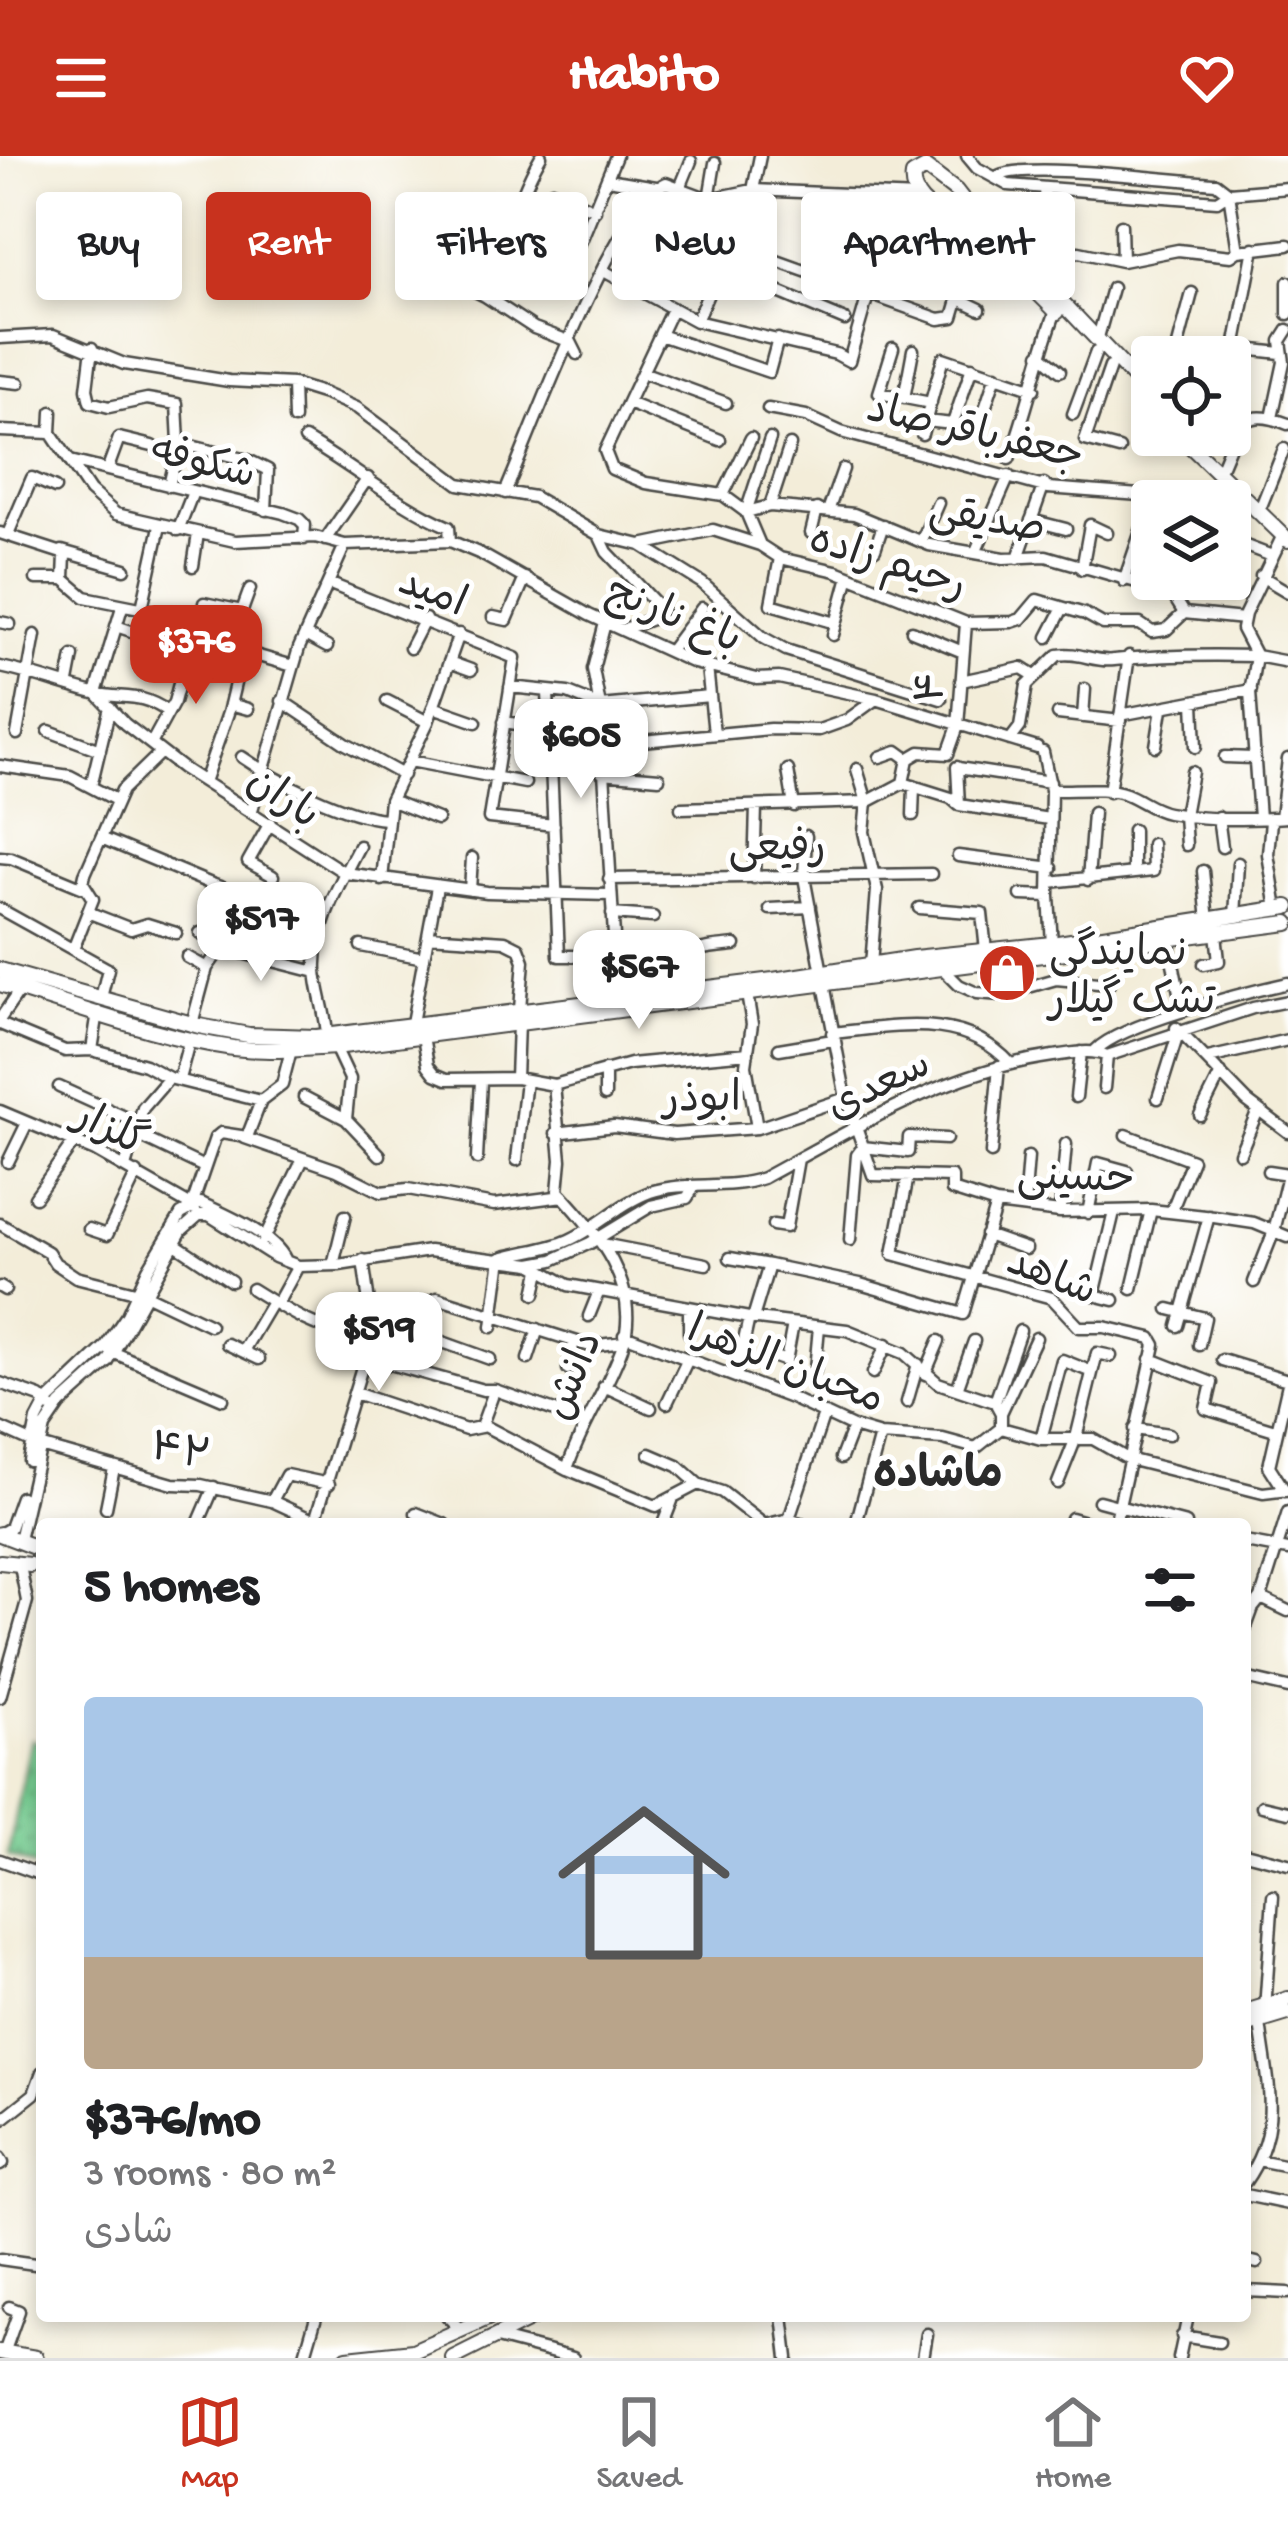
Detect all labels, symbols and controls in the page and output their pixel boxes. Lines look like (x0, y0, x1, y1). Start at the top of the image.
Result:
icon: menu (48, 45, 114, 111)
icon: heart (1174, 45, 1240, 111)
text: Habito (568, 46, 720, 110)
chip: Buy (36, 192, 182, 300)
chip: Rent (206, 192, 371, 300)
chip: Filters (395, 192, 588, 300)
chip: New (612, 192, 777, 300)
chip: Apartment (801, 192, 1075, 300)
map controls (1131, 336, 1251, 600)
button: locate (1131, 336, 1251, 456)
street label: جعفرباقر صاد (861, 387, 1088, 485)
street label: شکوفه (144, 428, 260, 504)
button: layers (1131, 480, 1251, 600)
street label: صدیقی (925, 489, 1049, 558)
street label: رحیم زاده (802, 517, 972, 615)
street label: امید (390, 559, 473, 632)
street label: باغ نارنج (598, 568, 748, 668)
pin: $376 (125, 605, 267, 707)
text: $376 (157, 621, 235, 667)
street label: ۴ (910, 670, 961, 705)
pin: $605 (510, 699, 652, 801)
text: $605 (541, 715, 621, 761)
street label: باران (235, 759, 327, 843)
street label: رفیعی (728, 825, 826, 877)
pin: $517 (190, 882, 332, 984)
text: $517 (224, 898, 298, 944)
place label: نمایندگی تشک گیلار (1046, 926, 1216, 1029)
pin: $567 (568, 930, 710, 1032)
shop icon: نمایندگی تشک گیلار (976, 942, 1038, 1004)
text: $567 (600, 946, 678, 992)
street label: سعدی (820, 1043, 940, 1135)
street label: ابوذر (660, 1076, 742, 1128)
street label: گلزار (62, 1088, 156, 1171)
street label: حسینی (1016, 1155, 1135, 1208)
street label: شاهد (998, 1239, 1102, 1320)
pin: $519 (308, 1292, 450, 1394)
street label: محبان الزهرا (679, 1307, 890, 1428)
text: $519 (342, 1308, 416, 1354)
street label: دانش (536, 1325, 617, 1428)
street label: ۴۲ (145, 1426, 214, 1485)
district label: ماشاده (873, 1451, 1003, 1504)
icon: filters (1137, 1557, 1203, 1623)
text: 5 homes (84, 1560, 258, 1620)
icon: home (536, 1775, 752, 1991)
text: $376/mo (84, 2093, 261, 2153)
text: 3 rooms · 80 m² (84, 2153, 336, 2199)
text: شادی (84, 2212, 173, 2258)
tab: Map (177, 2389, 243, 2499)
tab: Saved (597, 2389, 681, 2499)
tab: Home (1035, 2389, 1111, 2499)

